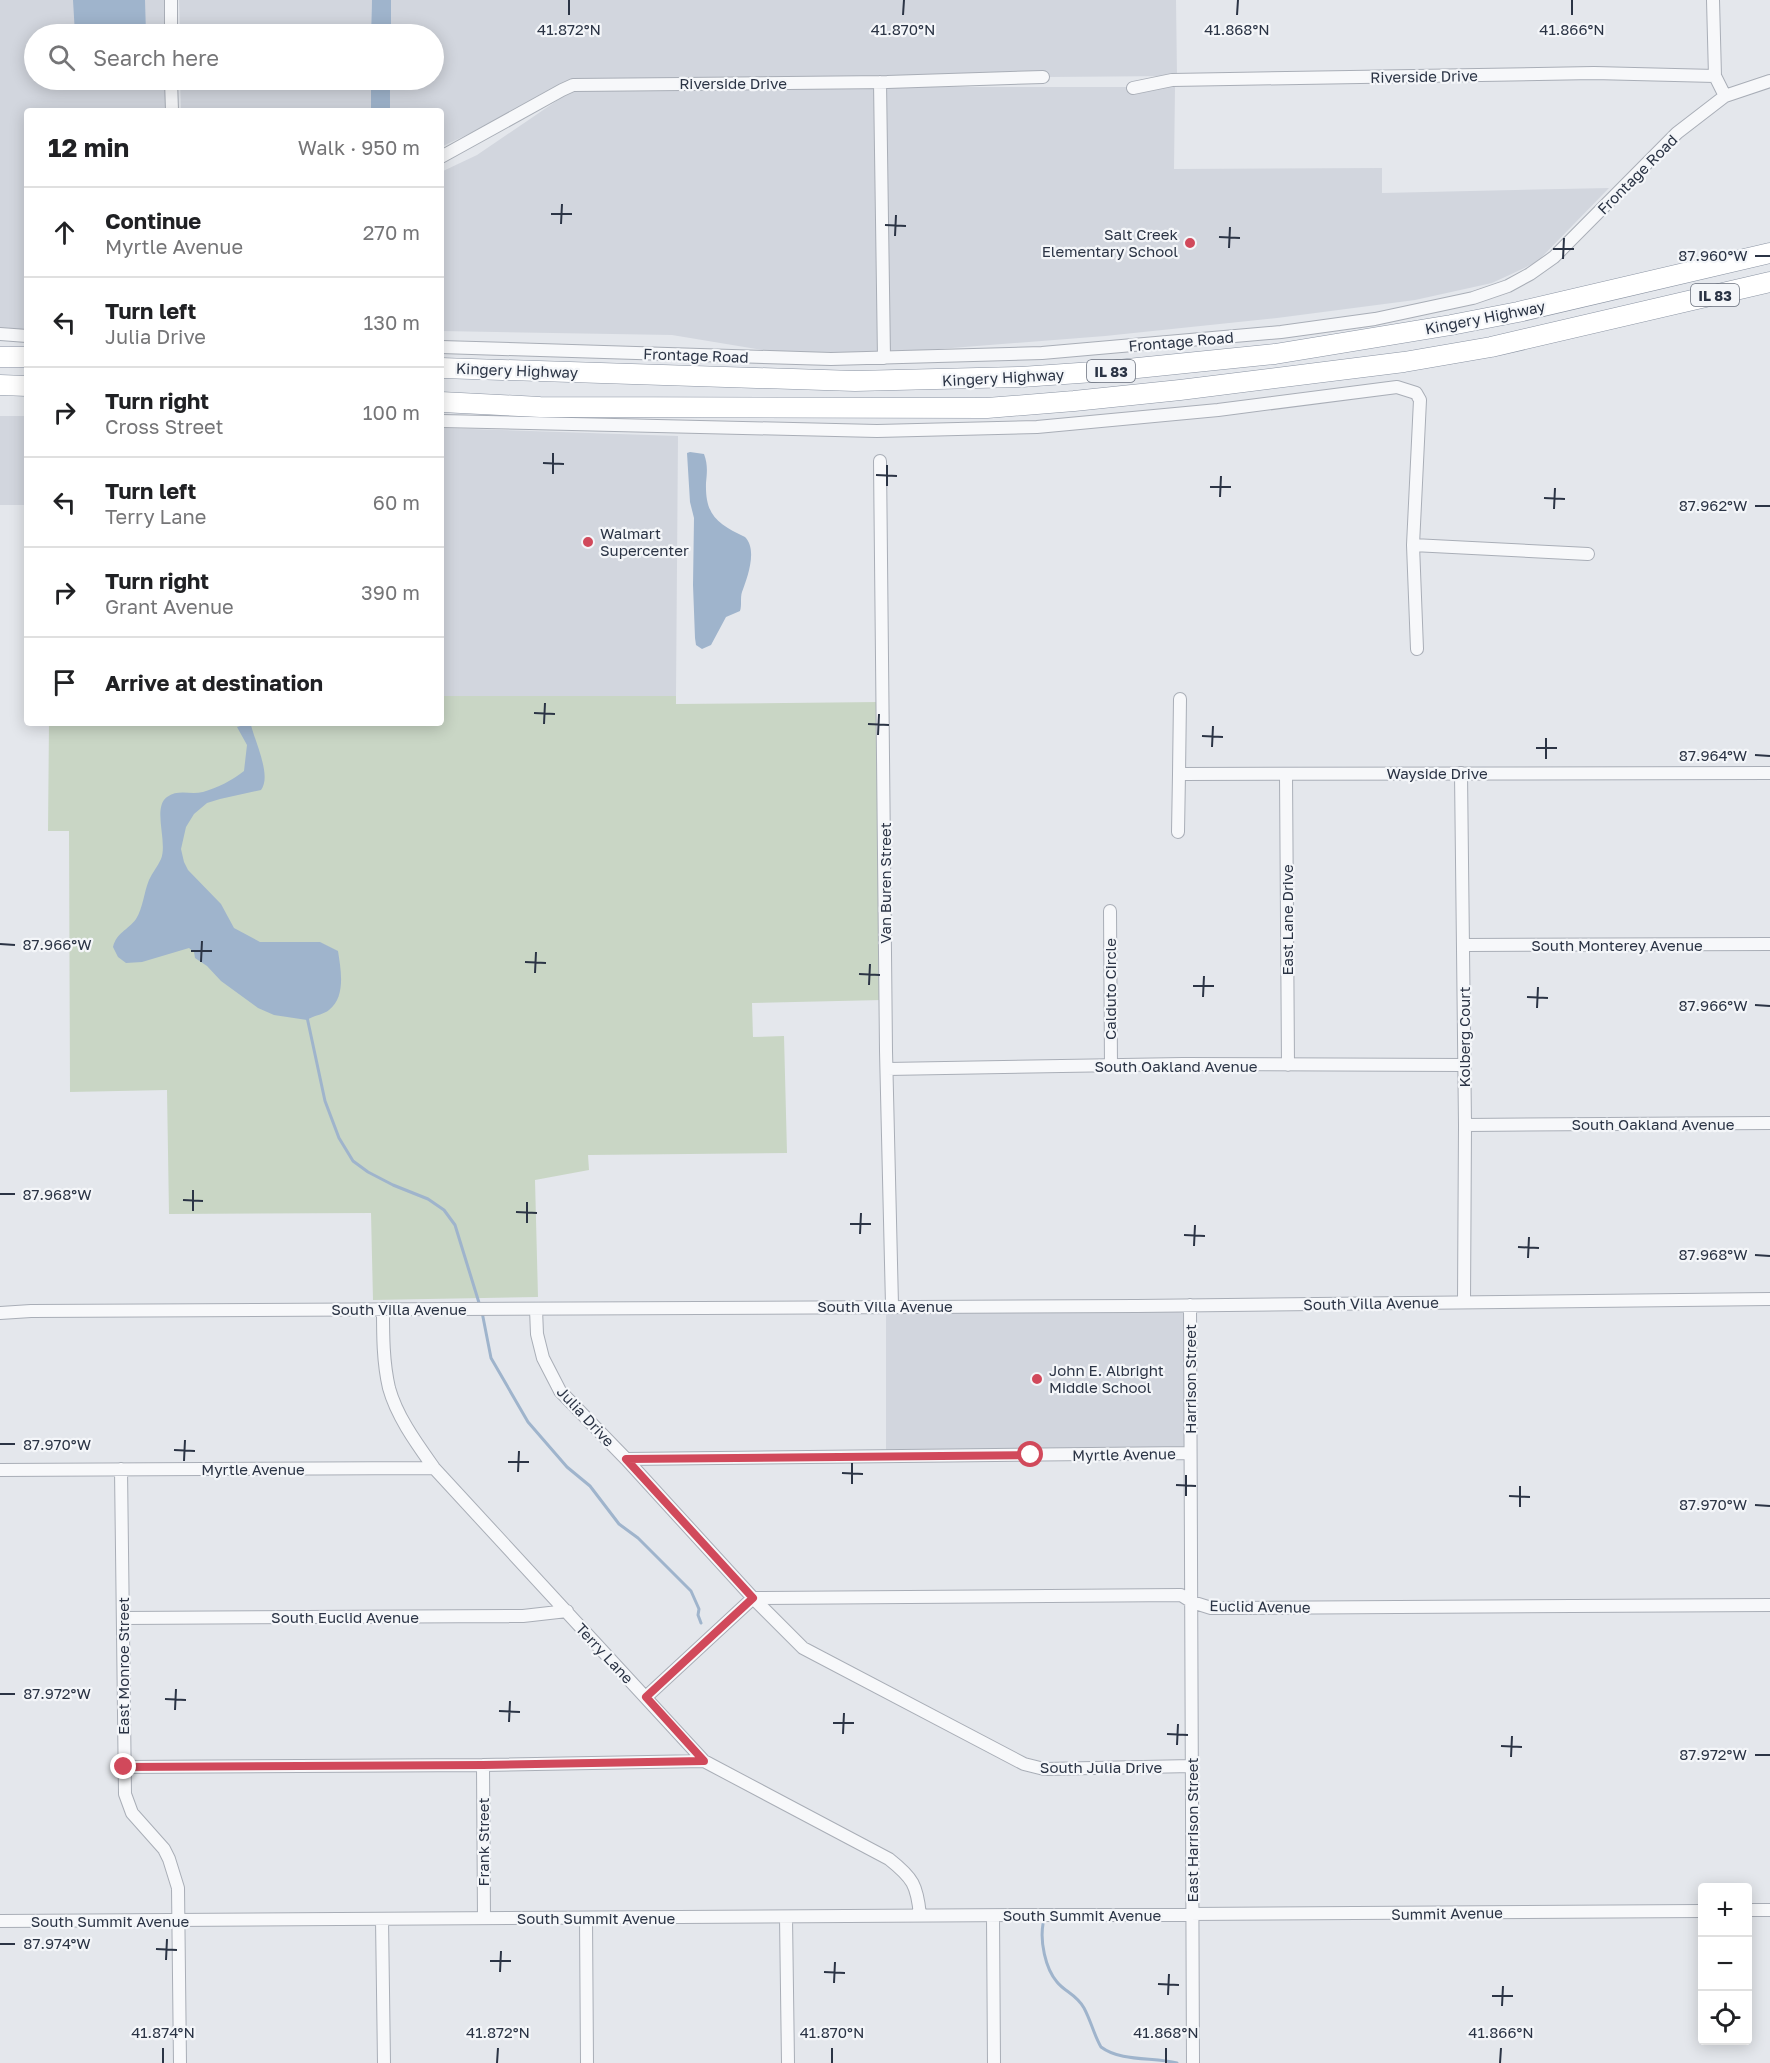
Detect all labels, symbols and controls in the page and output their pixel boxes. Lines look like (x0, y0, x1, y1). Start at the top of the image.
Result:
text: 41.872°N (537, 20, 601, 38)
text: 41.870°N (871, 20, 935, 38)
text: 41.868°N (1204, 20, 1270, 38)
text: 41.866°N (1539, 20, 1605, 38)
search box (24, 24, 444, 90)
icon: search (45, 41, 78, 74)
text: Search here (93, 44, 219, 71)
street label: Riverside Drive (1370, 66, 1478, 86)
street label: Riverside Drive (679, 74, 787, 92)
street label: Frontage Road (1593, 130, 1681, 218)
text: 12 min (48, 132, 129, 163)
text: Walk · 950 m (298, 135, 420, 159)
text: Continue (105, 207, 201, 234)
icon: ahead (48, 216, 81, 249)
text: 270 m (363, 220, 420, 244)
place label: Salt Creek Elementary School (1042, 225, 1179, 260)
text: Myrtle Avenue (105, 234, 243, 258)
marker: Salt Creek Elementary School (1183, 236, 1197, 250)
text: 87.960°W (1678, 246, 1748, 264)
road number: IL 83 (1691, 284, 1739, 306)
street label: Kingery Highway (1423, 296, 1547, 337)
text: Turn left (105, 297, 196, 324)
icon: left (48, 306, 81, 339)
text: 130 m (364, 310, 420, 334)
text: Julia Drive (105, 324, 206, 348)
street label: Frontage Road (1128, 327, 1234, 355)
street label: Frontage Road (643, 344, 749, 366)
street label: Kingery Highway (456, 359, 579, 381)
road number: IL 83 (1087, 360, 1135, 382)
street label: Kingery Highway (942, 365, 1065, 389)
text: Turn right (105, 387, 209, 414)
icon: right (48, 396, 81, 429)
text: 100 m (363, 400, 420, 424)
text: Cross Street (105, 414, 224, 438)
text: Turn left (105, 477, 196, 504)
icon: left (48, 486, 81, 519)
text: 60 m (373, 490, 420, 514)
text: 87.962°W (1679, 496, 1747, 514)
text: Terry Lane (105, 504, 206, 528)
place label: Walmart Supercenter (600, 524, 689, 559)
marker: Walmart Supercenter (581, 535, 595, 549)
text: Turn right (105, 567, 209, 594)
icon: right (48, 576, 81, 609)
text: 390 m (361, 580, 420, 604)
text: Grant Avenue (105, 594, 234, 618)
icon: arrive (48, 666, 81, 699)
text: Arrive at destination (105, 669, 323, 696)
text: 87.964°W (1679, 746, 1747, 764)
street label: Wayside Drive (1386, 764, 1488, 782)
street label: Van Buren Street (876, 822, 894, 944)
street label: East Lane Drive (1278, 864, 1296, 976)
text: 87.966°W (22, 935, 92, 953)
street label: South Monterey Avenue (1531, 936, 1703, 954)
street label: Calduto Circle (1101, 938, 1119, 1040)
street label: Kolberg Court (1455, 987, 1473, 1087)
text: 87.966°W (1678, 996, 1748, 1014)
street label: South Oakland Avenue (1094, 1057, 1258, 1075)
street label: South Oakland Avenue (1571, 1115, 1735, 1133)
text: 87.968°W (22, 1185, 92, 1203)
text: 87.968°W (1678, 1245, 1748, 1263)
street label: South Villa Avenue (1303, 1293, 1439, 1313)
street label: South Villa Avenue (817, 1297, 953, 1315)
street label: South Villa Avenue (331, 1300, 467, 1318)
street label: Harrison Street (1181, 1324, 1199, 1434)
place label: John E. Albright Middle School (1049, 1361, 1164, 1396)
marker: John E. Albright Middle School (1030, 1372, 1044, 1386)
street label: Julia Drive (554, 1382, 619, 1450)
text: 87.970°W (23, 1435, 91, 1453)
route start (1017, 1441, 1043, 1467)
street label: Myrtle Avenue (1072, 1444, 1176, 1464)
street label: Myrtle Avenue (201, 1460, 305, 1478)
text: 87.970°W (1679, 1495, 1747, 1513)
street label: Euclid Avenue (1209, 1596, 1311, 1616)
street label: East Monroe Street (114, 1597, 132, 1735)
street label: South Euclid Avenue (271, 1608, 419, 1626)
street label: Terry Lane (572, 1619, 638, 1687)
text: 87.972°W (23, 1684, 91, 1702)
text: 87.972°W (1679, 1745, 1747, 1763)
route end (110, 1753, 136, 1779)
street label: East Harrison Street (1183, 1757, 1201, 1903)
street label: South Julia Drive (1040, 1758, 1162, 1776)
street label: Frank Street (474, 1798, 492, 1886)
map controls (1698, 1883, 1752, 2045)
button: + (1698, 1883, 1752, 1937)
street label: Summit Avenue (1391, 1903, 1503, 1923)
street label: South Summit Avenue (1003, 1906, 1162, 1924)
street label: South Summit Avenue (517, 1909, 676, 1927)
street label: South Summit Avenue (31, 1912, 190, 1930)
text: 87.974°W (23, 1934, 91, 1952)
button: − (1698, 1937, 1752, 1991)
button: locate (1698, 1991, 1752, 2045)
text: 41.874°N (131, 2023, 195, 2041)
text: 41.872°N (466, 2023, 530, 2041)
text: 41.870°N (800, 2023, 864, 2041)
text: 41.868°N (1133, 2023, 1199, 2041)
text: 41.866°N (1468, 2023, 1534, 2041)

